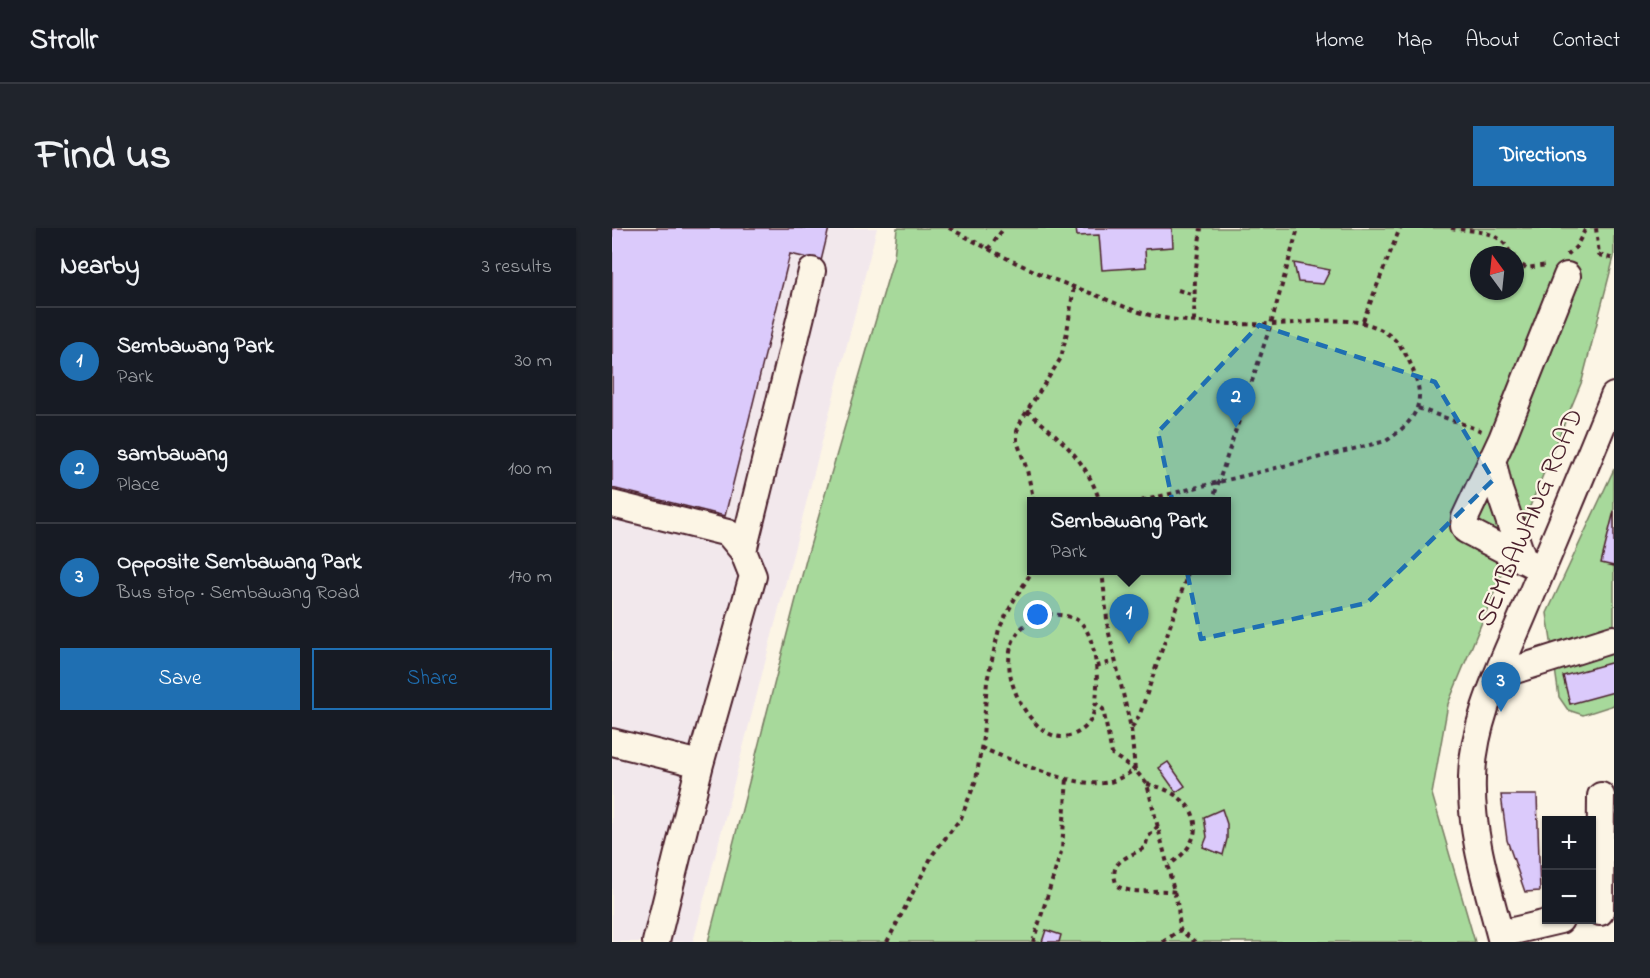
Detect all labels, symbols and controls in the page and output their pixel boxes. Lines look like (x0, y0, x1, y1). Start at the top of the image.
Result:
text: Strollr (30, 21, 98, 62)
text: Home (1315, 26, 1364, 56)
text: Map (1397, 26, 1432, 56)
text: About (1465, 26, 1519, 56)
text: Contact (1552, 26, 1620, 56)
text: Find us (36, 126, 171, 187)
button: Directions (1473, 126, 1614, 186)
north arrow (1470, 246, 1524, 300)
text: Nearby (60, 248, 139, 286)
text: 3 results (482, 253, 552, 282)
text: Sembawang Park (117, 331, 274, 363)
text: 1 (76, 347, 83, 376)
text: 30 m (515, 347, 552, 376)
text: Park (117, 363, 153, 392)
pin: 2 (1216, 378, 1256, 428)
street label: SEMBAWANG ROAD (1467, 403, 1595, 633)
text: sambawang (117, 439, 228, 471)
text: 2 (75, 455, 84, 484)
text: 100 m (508, 455, 552, 484)
text: Place (117, 471, 159, 500)
popup (1027, 497, 1231, 575)
text: Sembawang Park (1051, 506, 1207, 538)
text: Park (1051, 538, 1087, 567)
text: Opposite Sembawang Park (117, 547, 362, 579)
text: 3 (75, 563, 84, 592)
text: 170 m (508, 563, 552, 592)
text: Bus stop · Sembawang Road (117, 579, 359, 608)
pin: 1 (1110, 594, 1148, 644)
your location (1023, 600, 1052, 629)
button: Save (60, 648, 300, 710)
button: Share (312, 648, 552, 710)
pin: 3 (1482, 662, 1520, 712)
map controls (1542, 816, 1596, 924)
button: + (1542, 816, 1596, 870)
button: − (1542, 870, 1596, 924)

